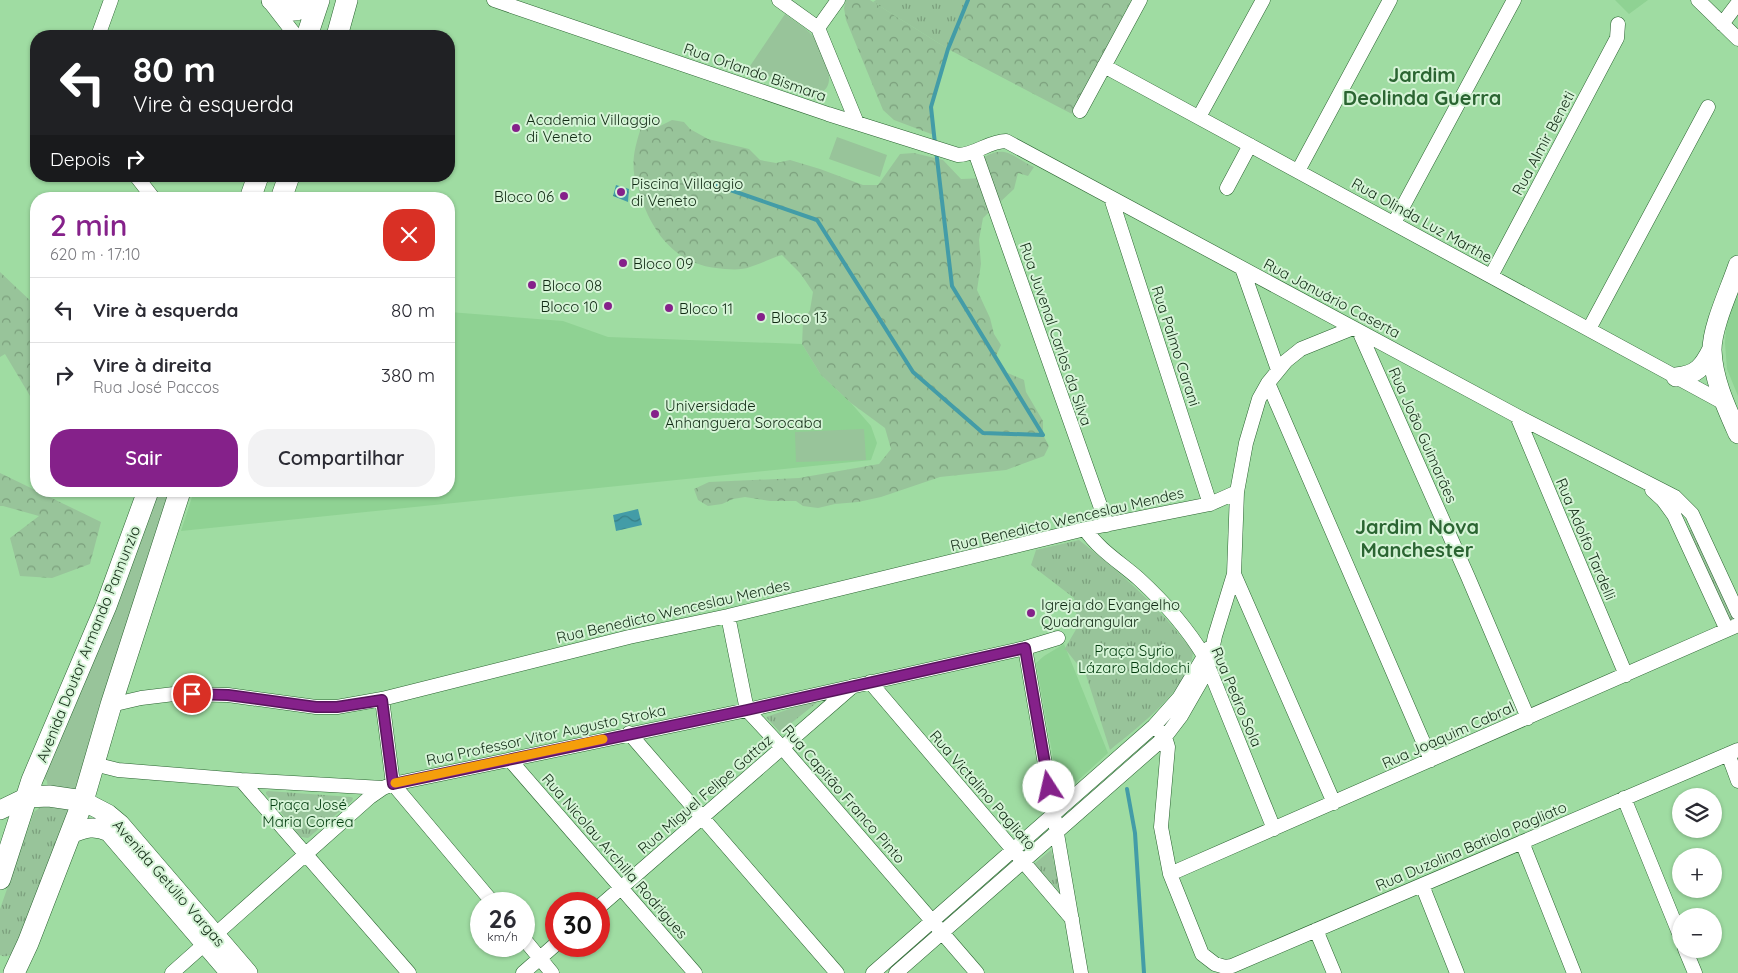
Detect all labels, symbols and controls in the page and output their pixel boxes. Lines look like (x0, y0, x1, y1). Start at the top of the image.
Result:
street label: Rua Orlando Bismara (681, 39, 829, 105)
text: 80 m (133, 47, 216, 91)
icon: left (50, 50, 115, 115)
district label: Jardim Deolinda Guerra (1343, 62, 1501, 110)
street label: Rua Almir Beneti (1508, 88, 1578, 198)
text: Vire à esquerda (133, 90, 294, 118)
place label: Academia Villaggio di Veneto (526, 110, 660, 146)
marker: Academia Villaggio di Veneto (510, 122, 522, 134)
icon: right (121, 145, 149, 173)
text: Depois (50, 147, 111, 171)
street label: Rua Olinda Luz Marthe (1348, 173, 1496, 267)
place label: Piscina Villaggio di Veneto (631, 174, 743, 210)
marker: Piscina Villaggio di Veneto (615, 186, 627, 198)
place label: Bloco 06 (494, 187, 554, 206)
marker: Bloco 06 (558, 190, 570, 202)
text: 2 min (50, 206, 127, 244)
button: close (383, 209, 435, 261)
street label: Rua Juvenal Carlos da Silva (1016, 240, 1096, 428)
text: 620 m · 17:10 (50, 244, 140, 264)
place label: Bloco 09 (633, 254, 693, 273)
street label: Rua Januário Caserta (1260, 254, 1404, 342)
marker: Bloco 09 (617, 257, 629, 269)
place label: Bloco 08 (542, 276, 602, 295)
marker: Bloco 08 (526, 279, 538, 291)
street label: Rua Palmo Carani (1148, 283, 1204, 409)
icon: left (50, 296, 78, 324)
place label: Bloco 10 (541, 297, 598, 316)
text: Vire à esquerda (93, 298, 238, 322)
text: 80 m (391, 298, 435, 322)
place label: Bloco 11 (679, 299, 733, 318)
marker: Bloco 10 (602, 300, 614, 312)
marker: Bloco 11 (663, 302, 675, 314)
place label: Bloco 13 (771, 308, 828, 327)
marker: Bloco 13 (755, 311, 767, 323)
text: Vire à direita (93, 353, 212, 377)
icon: right (50, 361, 78, 389)
text: 380 m (381, 363, 435, 387)
street label: Rua João Guimarães (1384, 364, 1462, 506)
text: Rua José Paccos (93, 377, 219, 397)
place label: Universidade Anhanguera Sorocaba (665, 396, 822, 432)
marker: Universidade Anhanguera Sorocaba (649, 408, 661, 420)
button: Sair (50, 429, 238, 487)
button: Compartilhar (248, 429, 435, 487)
street label: Rua Adolfo Tardelli (1552, 475, 1620, 603)
street label: Rua Benedicto Wenceslau Mendes (948, 483, 1186, 555)
district label: Jardim Nova Manchester (1355, 514, 1479, 562)
street label: Avenida Doutor Armando Pannunzio (32, 523, 144, 765)
street label: Rua Benedicto Wenceslau Mendes (554, 575, 792, 647)
place label: Igreja do Evangelho Quadrangular (1041, 595, 1180, 631)
marker: Igreja do Evangelho Quadrangular (1025, 607, 1037, 619)
park label: Praça Syrio Lázaro Baldochi (1078, 641, 1190, 677)
street label: Rua Pedro Sola (1207, 644, 1267, 750)
pin (171, 673, 213, 715)
icon: arrive (178, 680, 206, 708)
street label: Rua Joaquim Cabral (1379, 697, 1517, 773)
street label: Rua Professor Vitor Augusto Stroka (424, 700, 668, 770)
street label: Rua Capitão Franco Pinto (779, 721, 909, 867)
street label: Rua Victalino Pagliato (926, 726, 1040, 854)
street label: Rua Miguel Felipe Gattaz (634, 730, 776, 858)
position arrow (1022, 760, 1074, 812)
street label: Rua Nicolau Archilla Rodrigues (538, 769, 692, 943)
map controls (1672, 788, 1722, 958)
button: layers (1672, 788, 1722, 838)
park label: Praça José Maria Correa (262, 795, 354, 831)
street label: Rua Duzolina Batiola Pagliato (1373, 797, 1569, 895)
street label: Avenida Getúlio Vargas (109, 816, 229, 950)
button: + (1672, 848, 1722, 898)
speed limit sign: 30 (545, 892, 610, 957)
text: 26 (488, 903, 517, 934)
button: − (1672, 908, 1722, 958)
text: km/h (487, 929, 518, 944)

